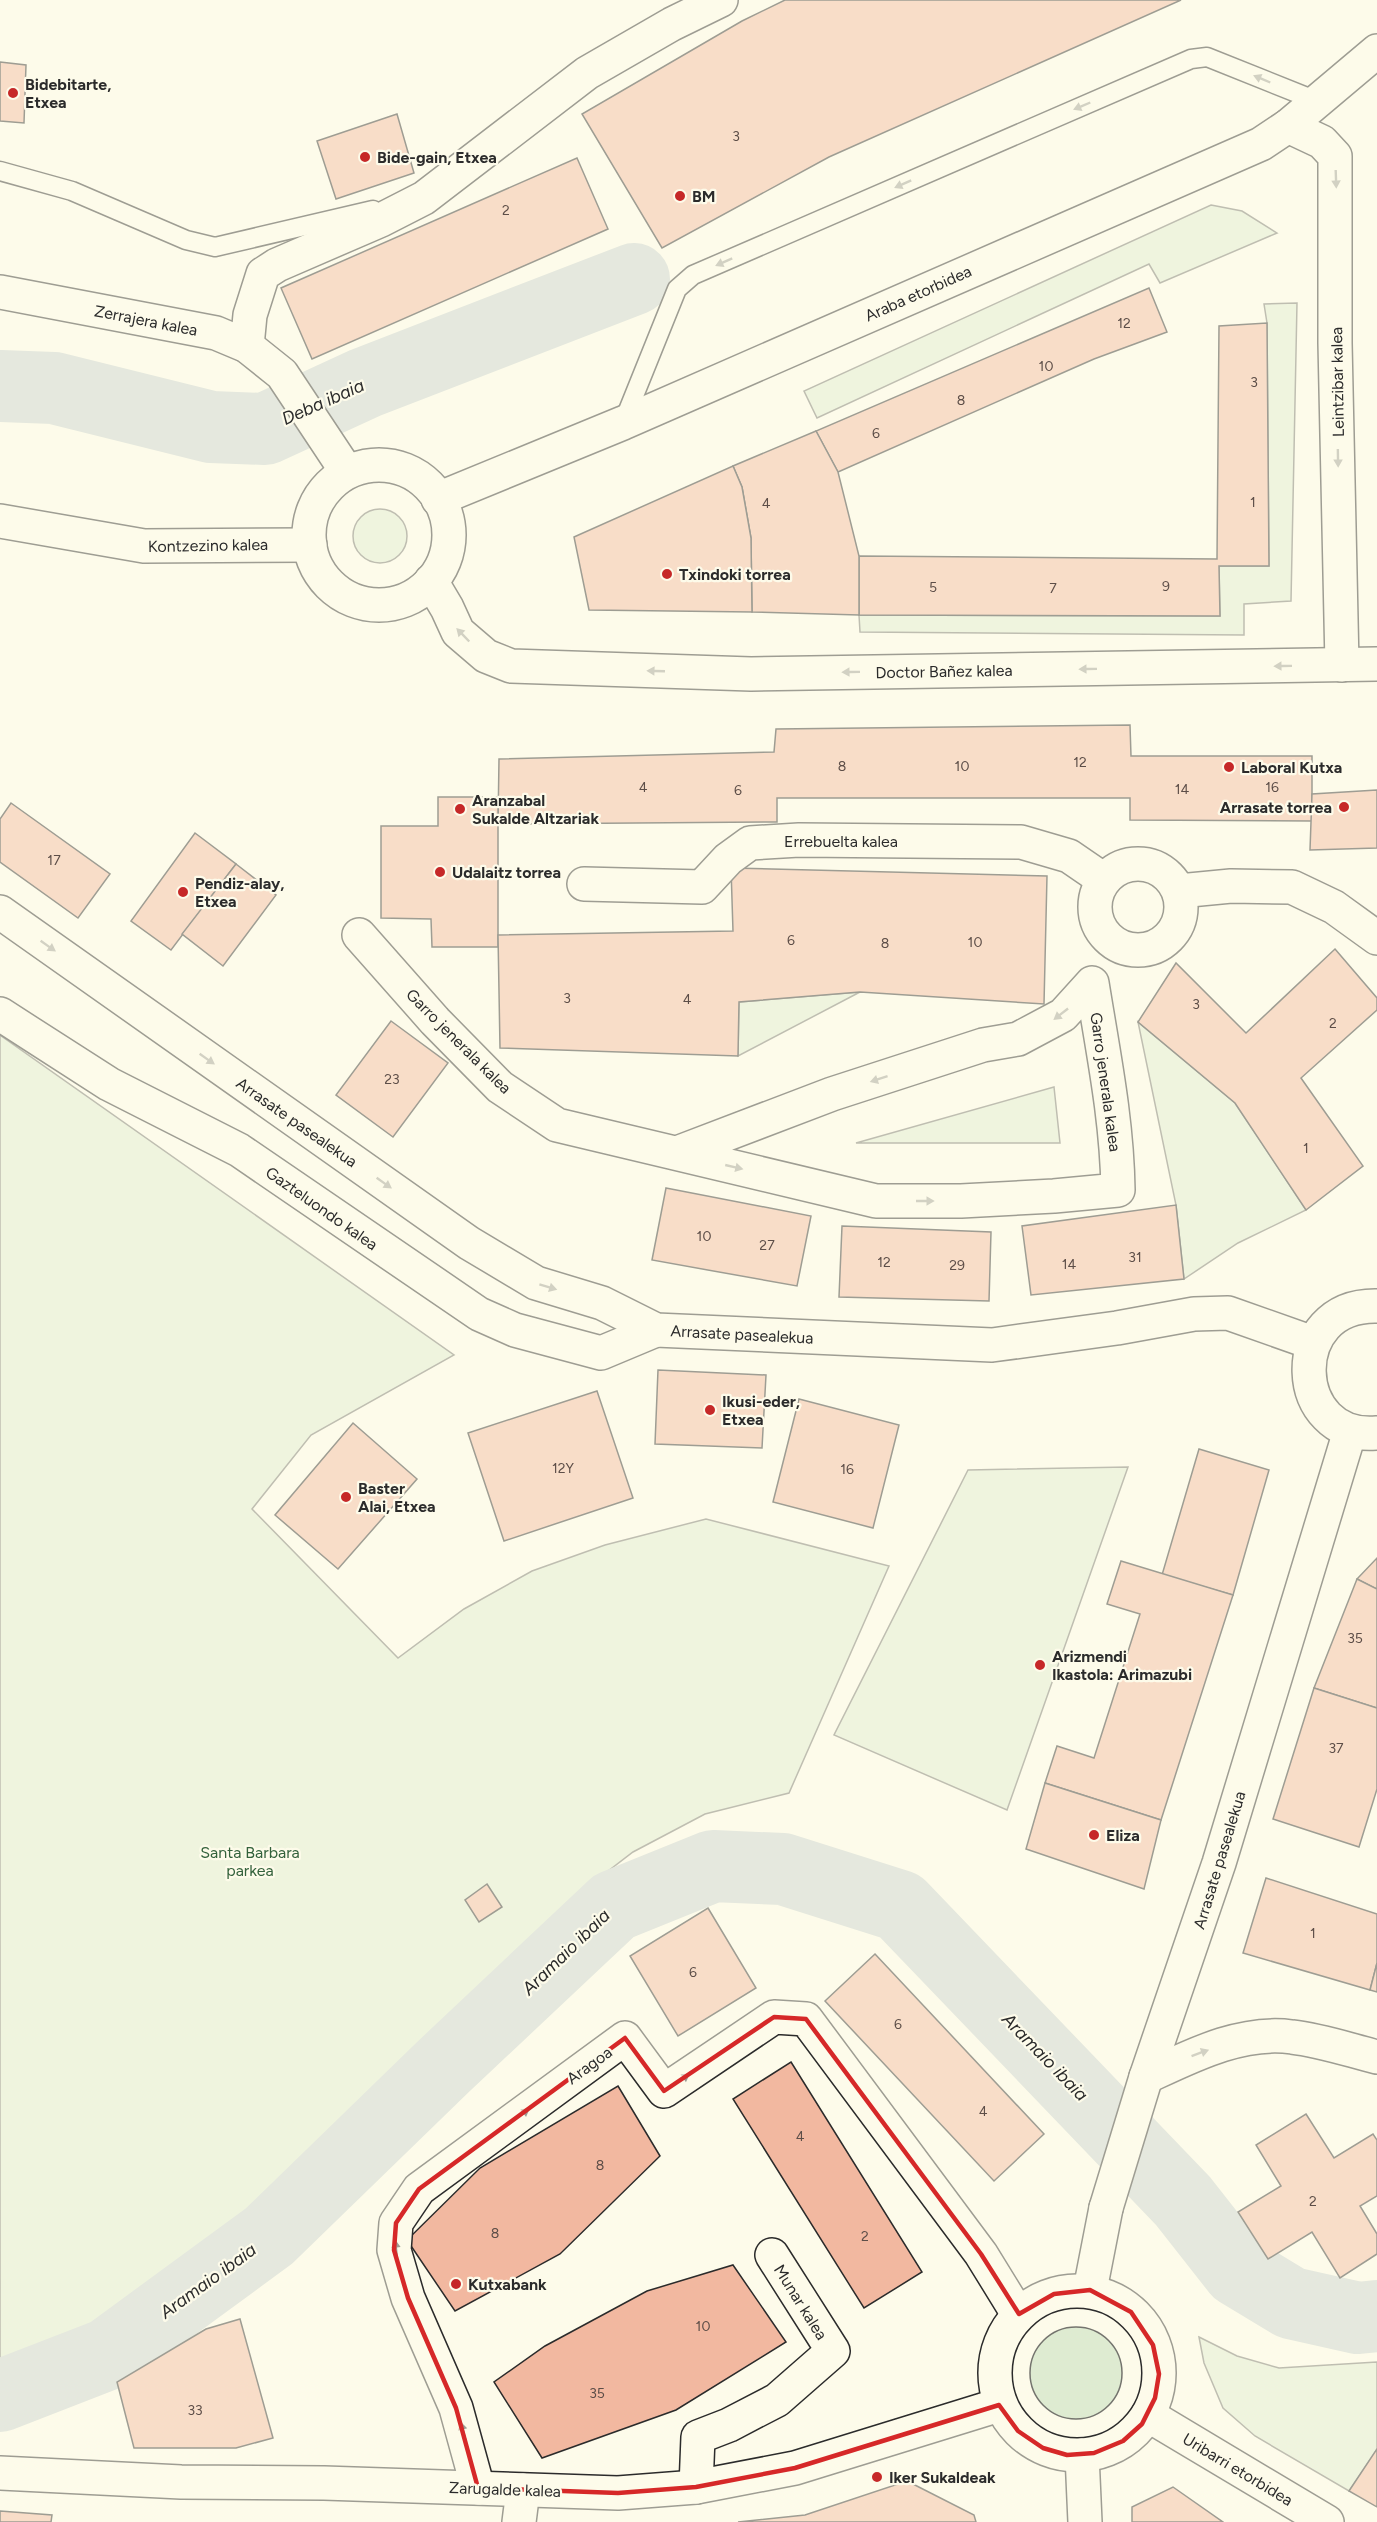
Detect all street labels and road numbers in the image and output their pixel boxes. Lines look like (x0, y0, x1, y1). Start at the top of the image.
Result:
street label: Araba etorbidea (862, 261, 974, 325)
street label: Zerrajera kalea (93, 301, 199, 340)
street label: Leintzibar kalea (1327, 327, 1348, 437)
street label: Kontzezino kalea (148, 535, 268, 556)
street label: Doctor Bañez kalea (875, 661, 1013, 682)
street label: Errebuelta kalea (784, 832, 898, 851)
street label: Garro jenerala kalea (402, 985, 515, 1098)
street label: Garro jenerala kalea (1086, 1011, 1125, 1153)
street label: Arrasate pasealekua (233, 1074, 361, 1171)
street label: Gazteluondo kalea (262, 1163, 381, 1254)
street label: Arrasate pasealekua (670, 1321, 814, 1348)
street label: Arrasate pasealekua (1189, 1789, 1249, 1931)
street label: Aragoa (563, 2043, 616, 2088)
street label: Munar kalea (770, 2261, 831, 2343)
street label: Uribarri etorbidea (1179, 2429, 1296, 2510)
street label: Zarugalde kalea (449, 2478, 561, 2501)

